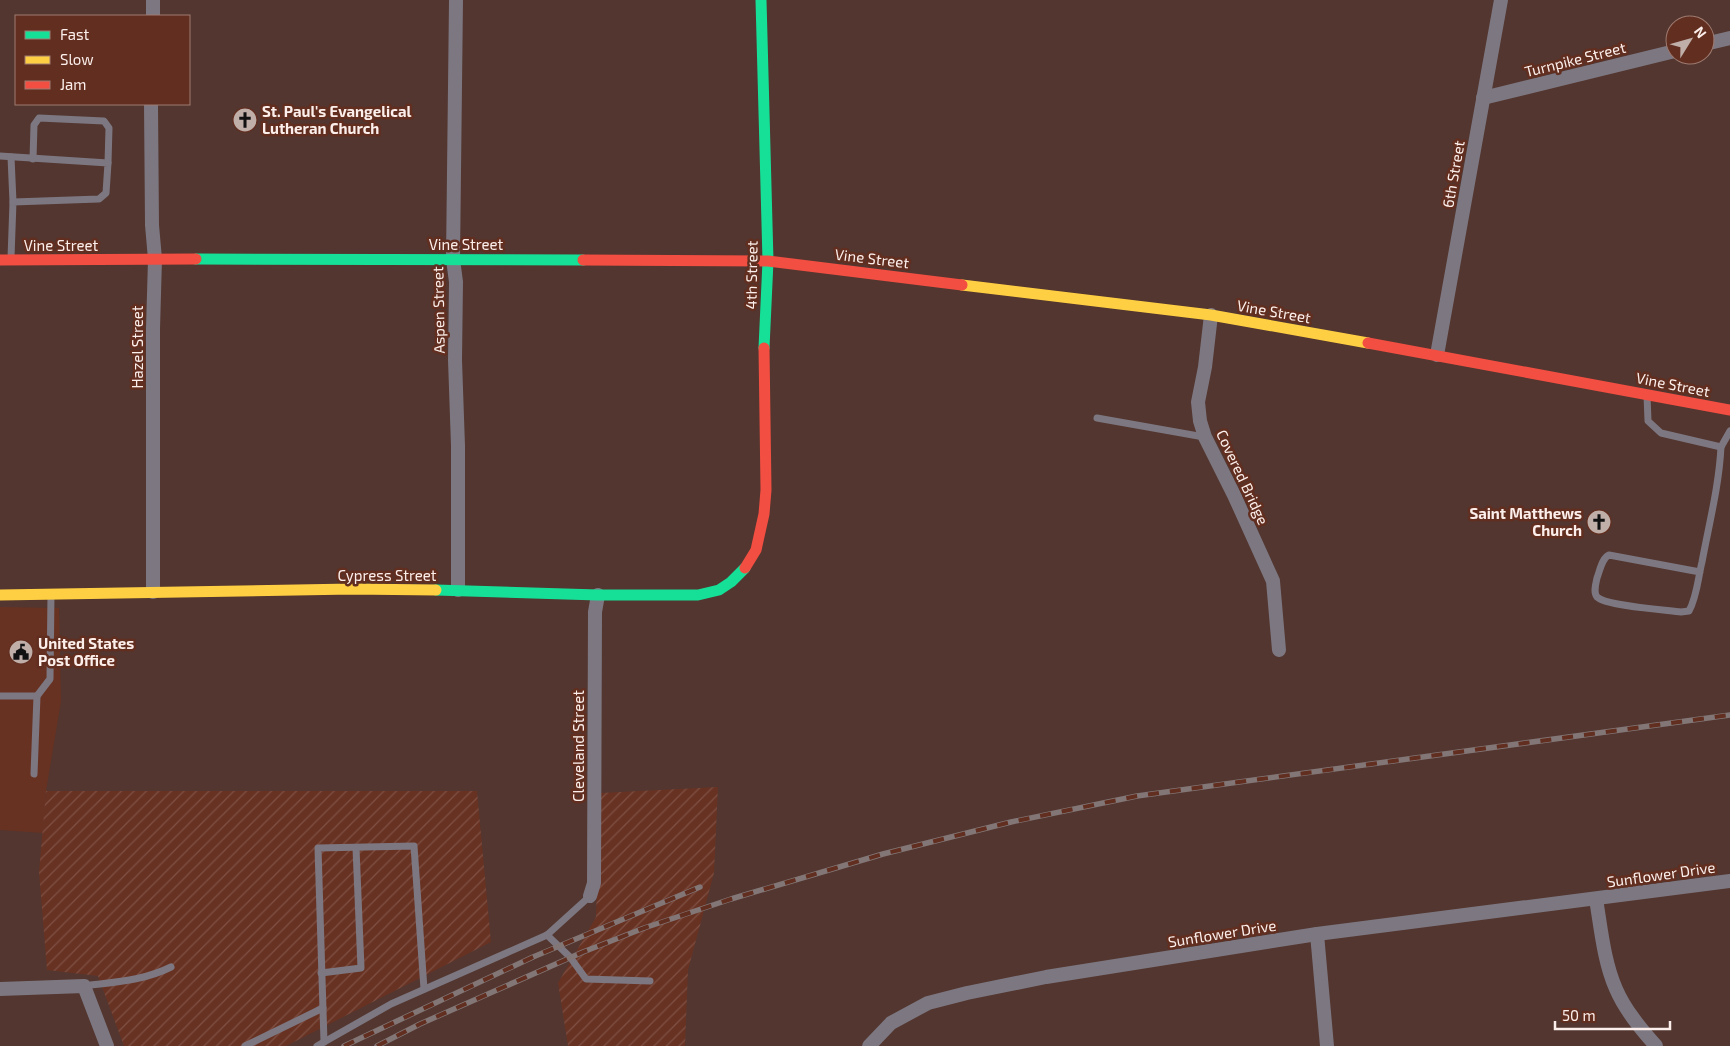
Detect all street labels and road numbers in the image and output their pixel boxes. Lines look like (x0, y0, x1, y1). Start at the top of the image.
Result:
street label: Turnpike Street (1523, 38, 1628, 80)
street label: 6th Street (1438, 139, 1468, 209)
street label: Vine Street (429, 235, 504, 253)
street label: Vine Street (24, 236, 99, 254)
street label: 4th Street (741, 240, 761, 309)
street label: Vine Street (834, 245, 910, 272)
street label: Aspen Street (428, 266, 448, 354)
street label: Vine Street (1236, 296, 1313, 326)
street label: Hazel Street (128, 305, 146, 389)
street label: Vine Street (1635, 368, 1712, 400)
street label: Covered Bridge (1213, 427, 1273, 527)
street label: Cypress Street (337, 566, 437, 584)
street label: Cleveland Street (569, 690, 587, 802)
street label: Sunflower Drive (1606, 857, 1716, 891)
street label: Sunflower Drive (1167, 916, 1277, 950)

